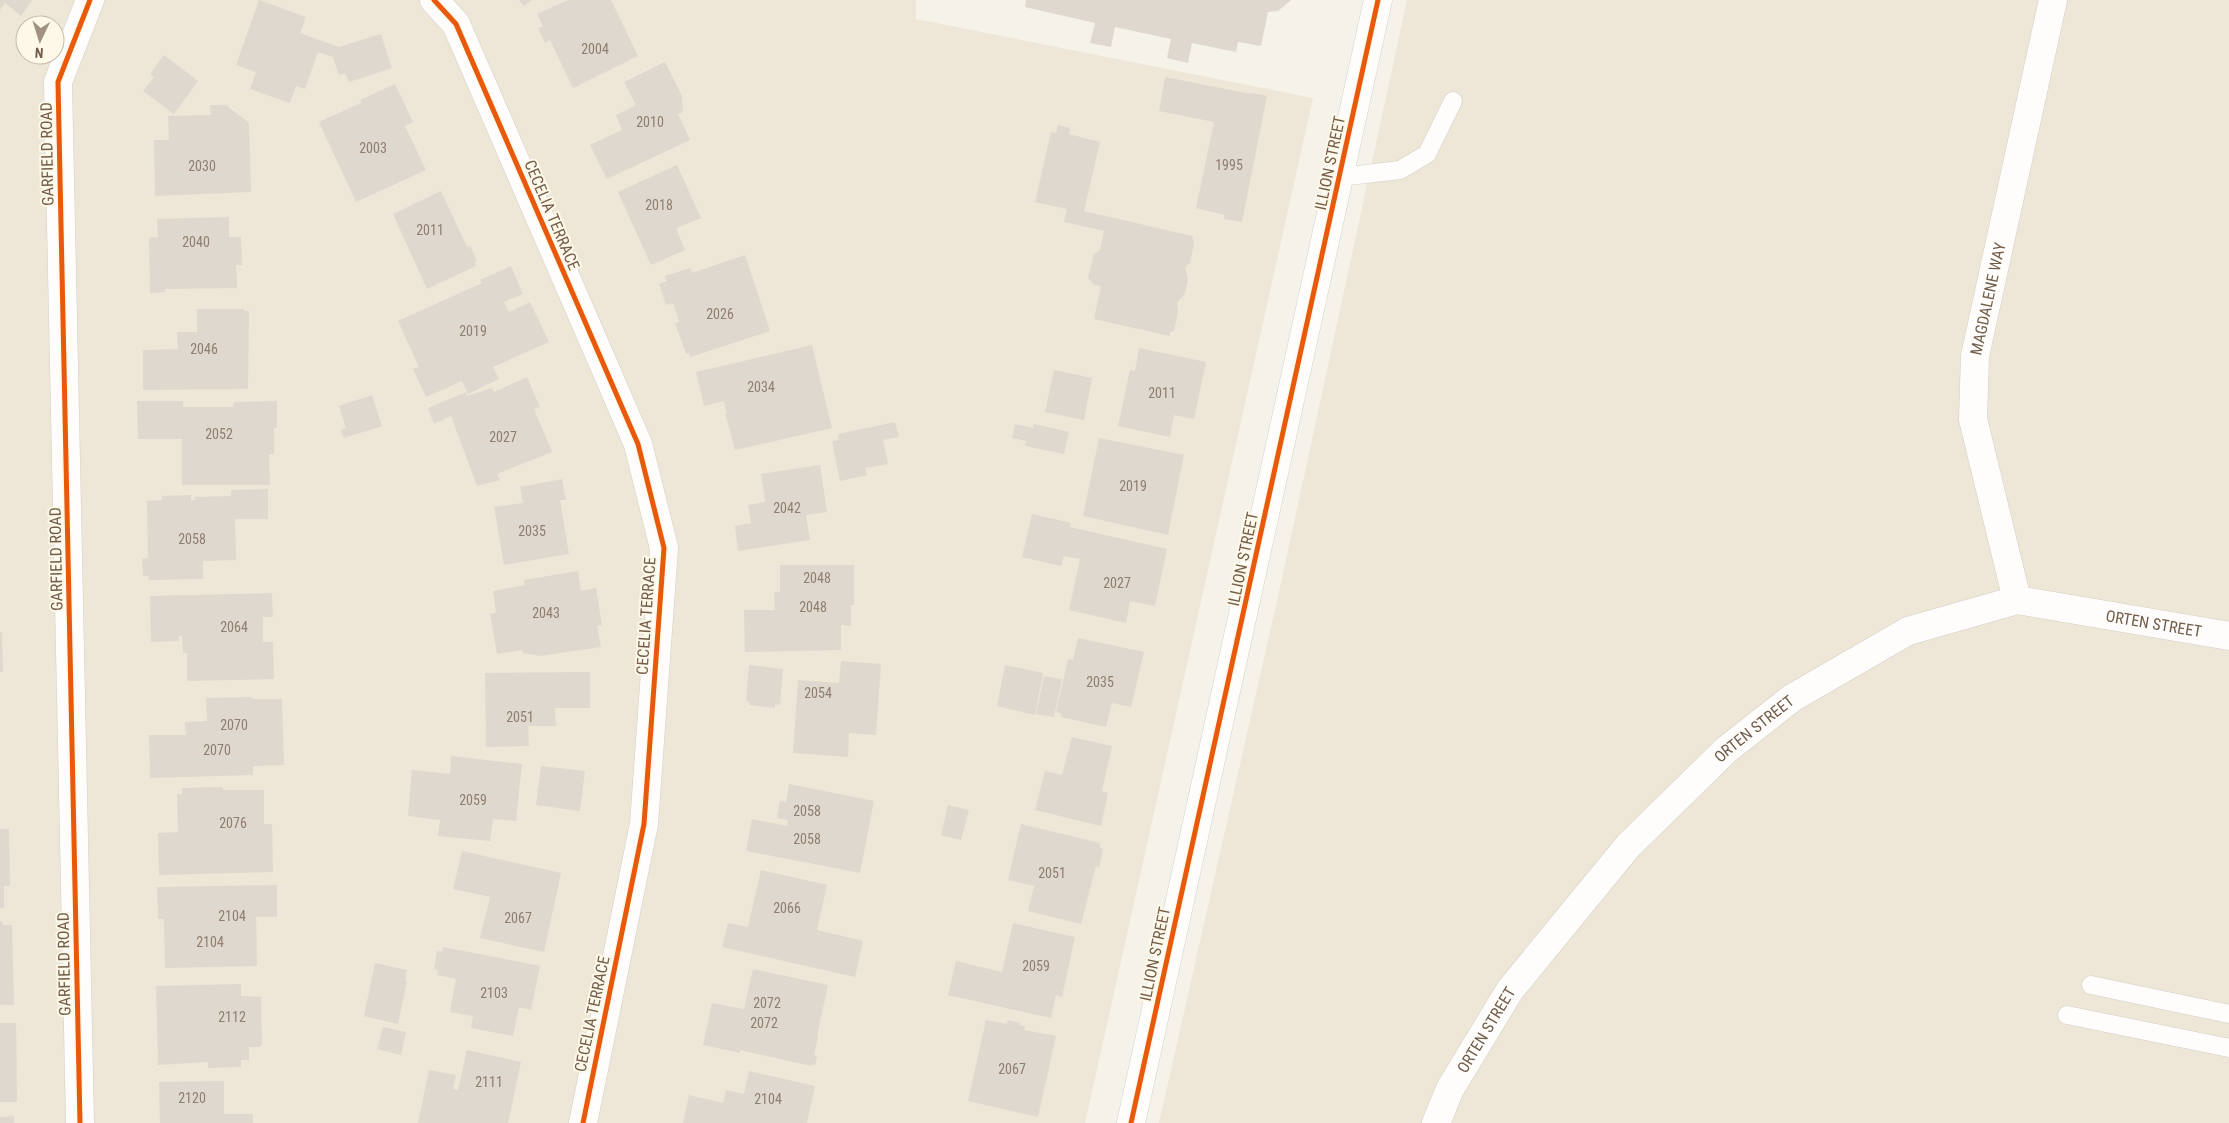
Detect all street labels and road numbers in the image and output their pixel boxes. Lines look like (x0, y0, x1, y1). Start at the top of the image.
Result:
street label: GARFIELD ROAD (37, 102, 57, 206)
street label: ILLION STREET (1311, 114, 1349, 212)
street label: CECELIA TERRACE (520, 157, 584, 273)
street label: MAGDALENE WAY (1966, 240, 2009, 357)
street label: GARFIELD ROAD (46, 507, 66, 611)
street label: ILLION STREET (1224, 510, 1262, 608)
street label: CECELIA TERRACE (632, 557, 660, 675)
street label: ORTEN STREET (2104, 606, 2203, 641)
street label: ORTEN STREET (1710, 691, 1798, 766)
street label: ILLION STREET (1136, 905, 1174, 1003)
street label: GARFIELD ROAD (54, 912, 74, 1016)
street label: CECELIA TERRACE (570, 954, 614, 1074)
street label: ORTEN STREET (1453, 983, 1519, 1076)

